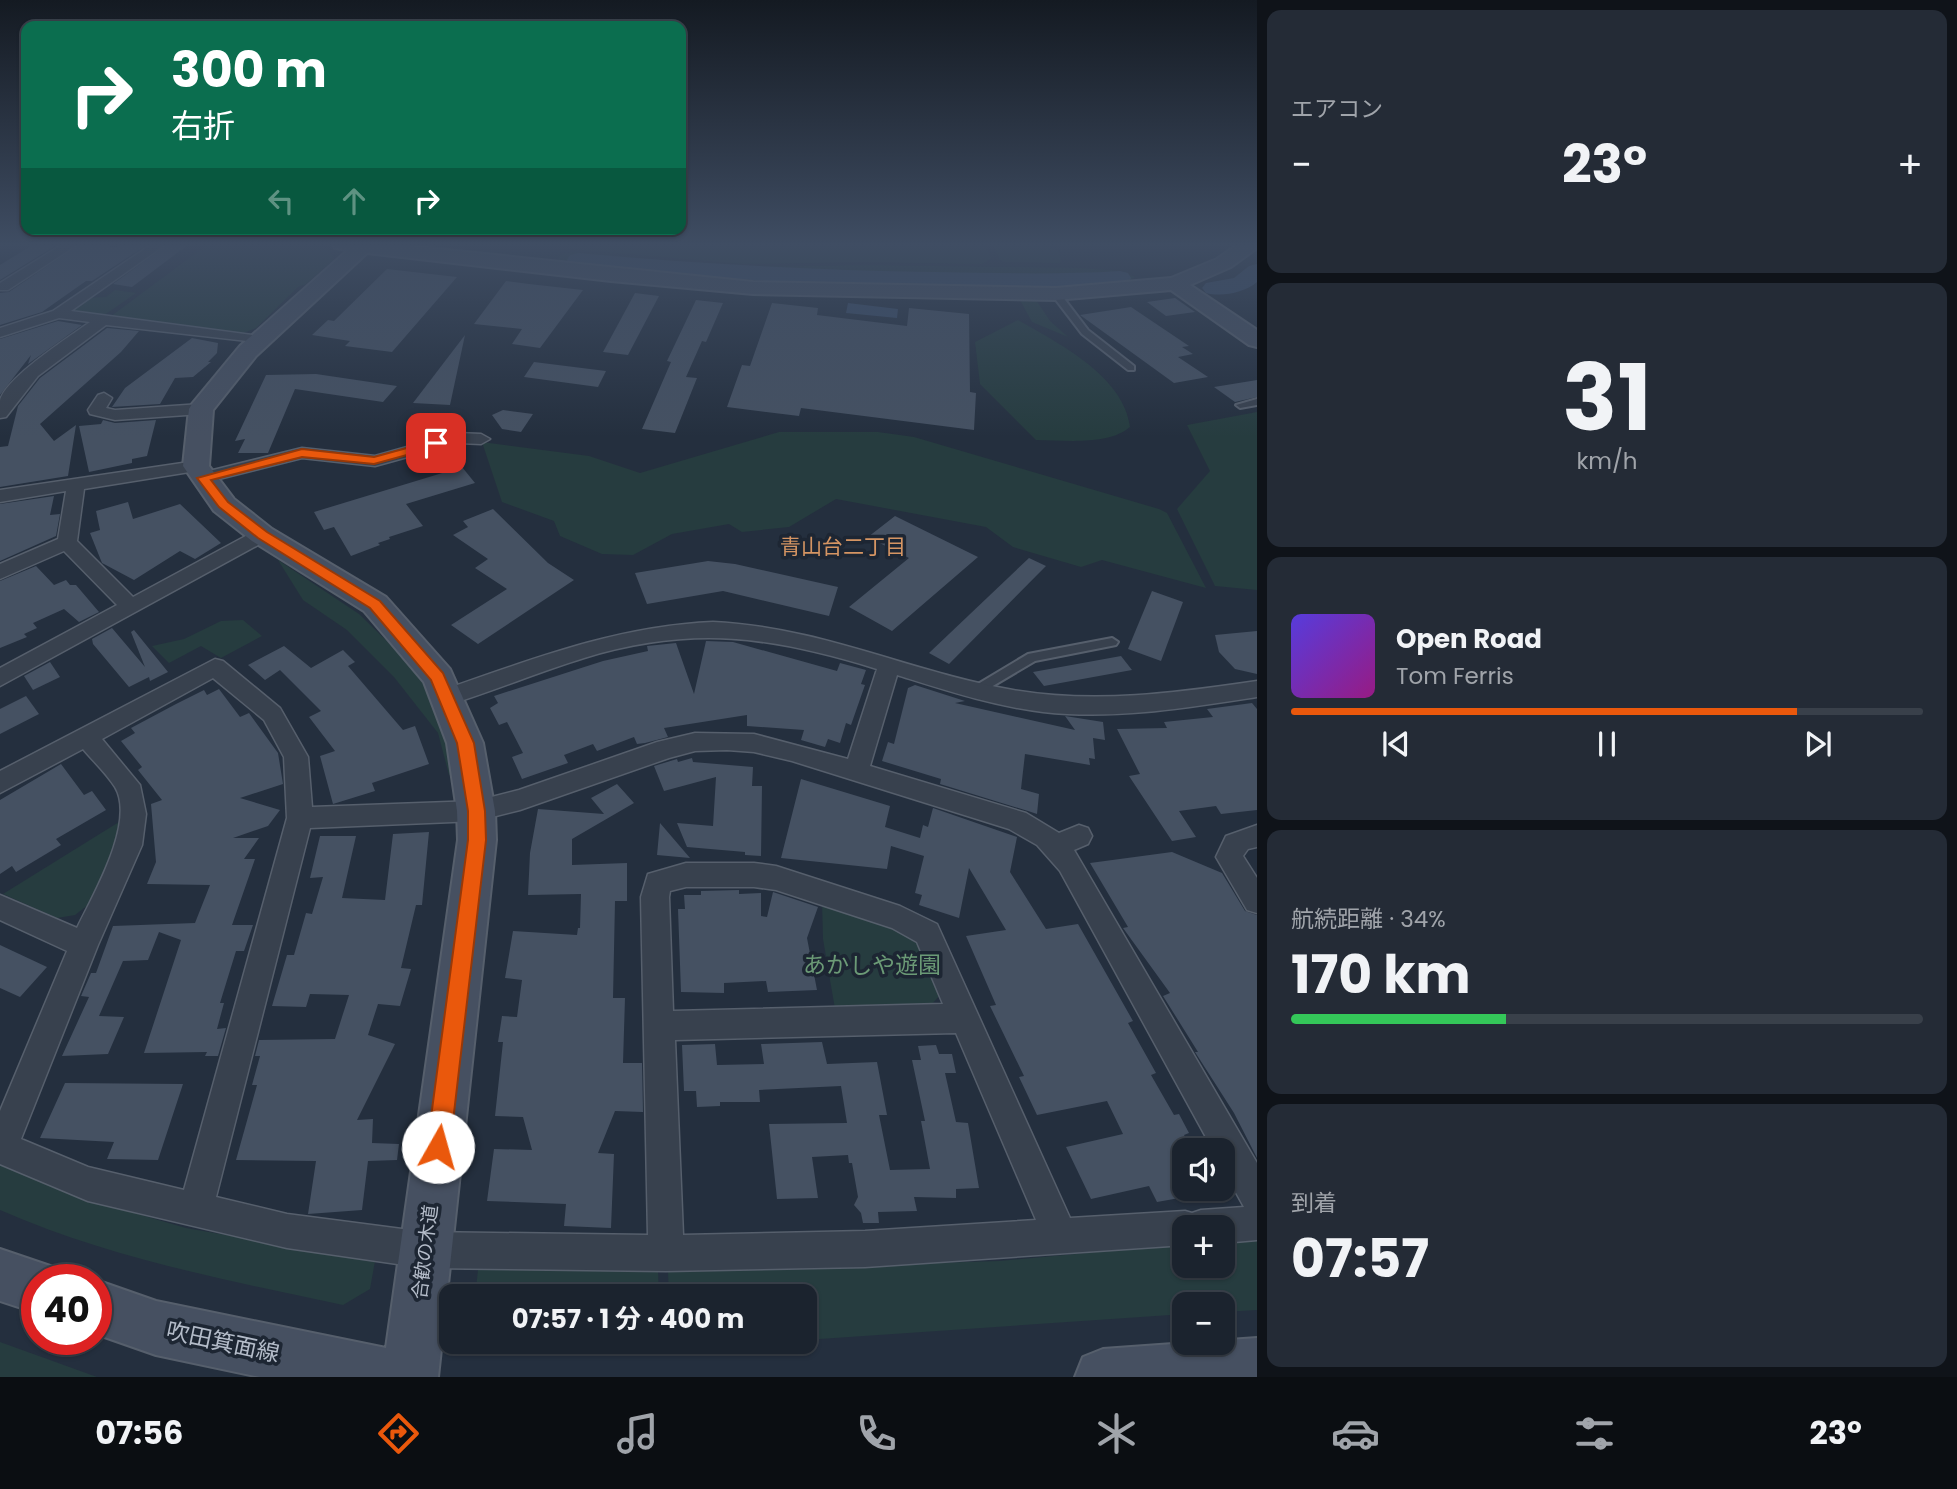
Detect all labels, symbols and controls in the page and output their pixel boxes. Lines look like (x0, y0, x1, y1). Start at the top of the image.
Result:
text: 300 m (171, 36, 327, 104)
icon: right (56, 49, 147, 140)
text: エアコン (1291, 93, 1383, 125)
text: 右折 (171, 103, 235, 148)
text: 23° (1562, 128, 1647, 201)
text: − (1291, 138, 1312, 191)
text: + (1897, 138, 1923, 191)
icon: left (262, 182, 300, 220)
icon: ahead (335, 182, 373, 220)
icon: right (408, 182, 446, 220)
text: 31 (1562, 334, 1652, 462)
pin (406, 413, 466, 473)
icon: arrive (417, 424, 455, 462)
text: km/h (1576, 445, 1638, 477)
district label: 青山台二丁目 (780, 532, 906, 561)
text: Open Road (1396, 621, 1542, 657)
text: Tom Ferris (1396, 660, 1514, 692)
icon: previous (1377, 725, 1415, 763)
icon: pause (1588, 725, 1626, 763)
icon: next (1799, 725, 1837, 763)
text: 航続距離 · 34% (1291, 903, 1446, 935)
text: 170 km (1291, 938, 1471, 1011)
park label: あかしや遊園 (803, 949, 941, 981)
position arrow (401, 1110, 475, 1184)
map controls (1172, 1138, 1235, 1355)
button: sound (1172, 1138, 1235, 1201)
text: 到着 (1291, 1187, 1337, 1219)
street label: 合歓の木道 (406, 1203, 444, 1301)
button: + (1172, 1215, 1235, 1278)
text: 07:57 (1291, 1222, 1429, 1295)
speed limit sign: 40 (21, 1264, 112, 1355)
button: − (1172, 1292, 1235, 1355)
text: 07:57 · 1 分 · 400 m (512, 1301, 744, 1337)
street label: 吹田箕面線 (163, 1314, 283, 1370)
icon: directions (374, 1409, 423, 1458)
icon: music (613, 1409, 662, 1458)
icon: phone (852, 1409, 901, 1458)
icon: climate (1092, 1409, 1141, 1458)
icon: car (1331, 1409, 1380, 1458)
icon: filters (1570, 1409, 1619, 1458)
text: 07:56 (95, 1410, 183, 1455)
text: 23° (1809, 1410, 1862, 1455)

